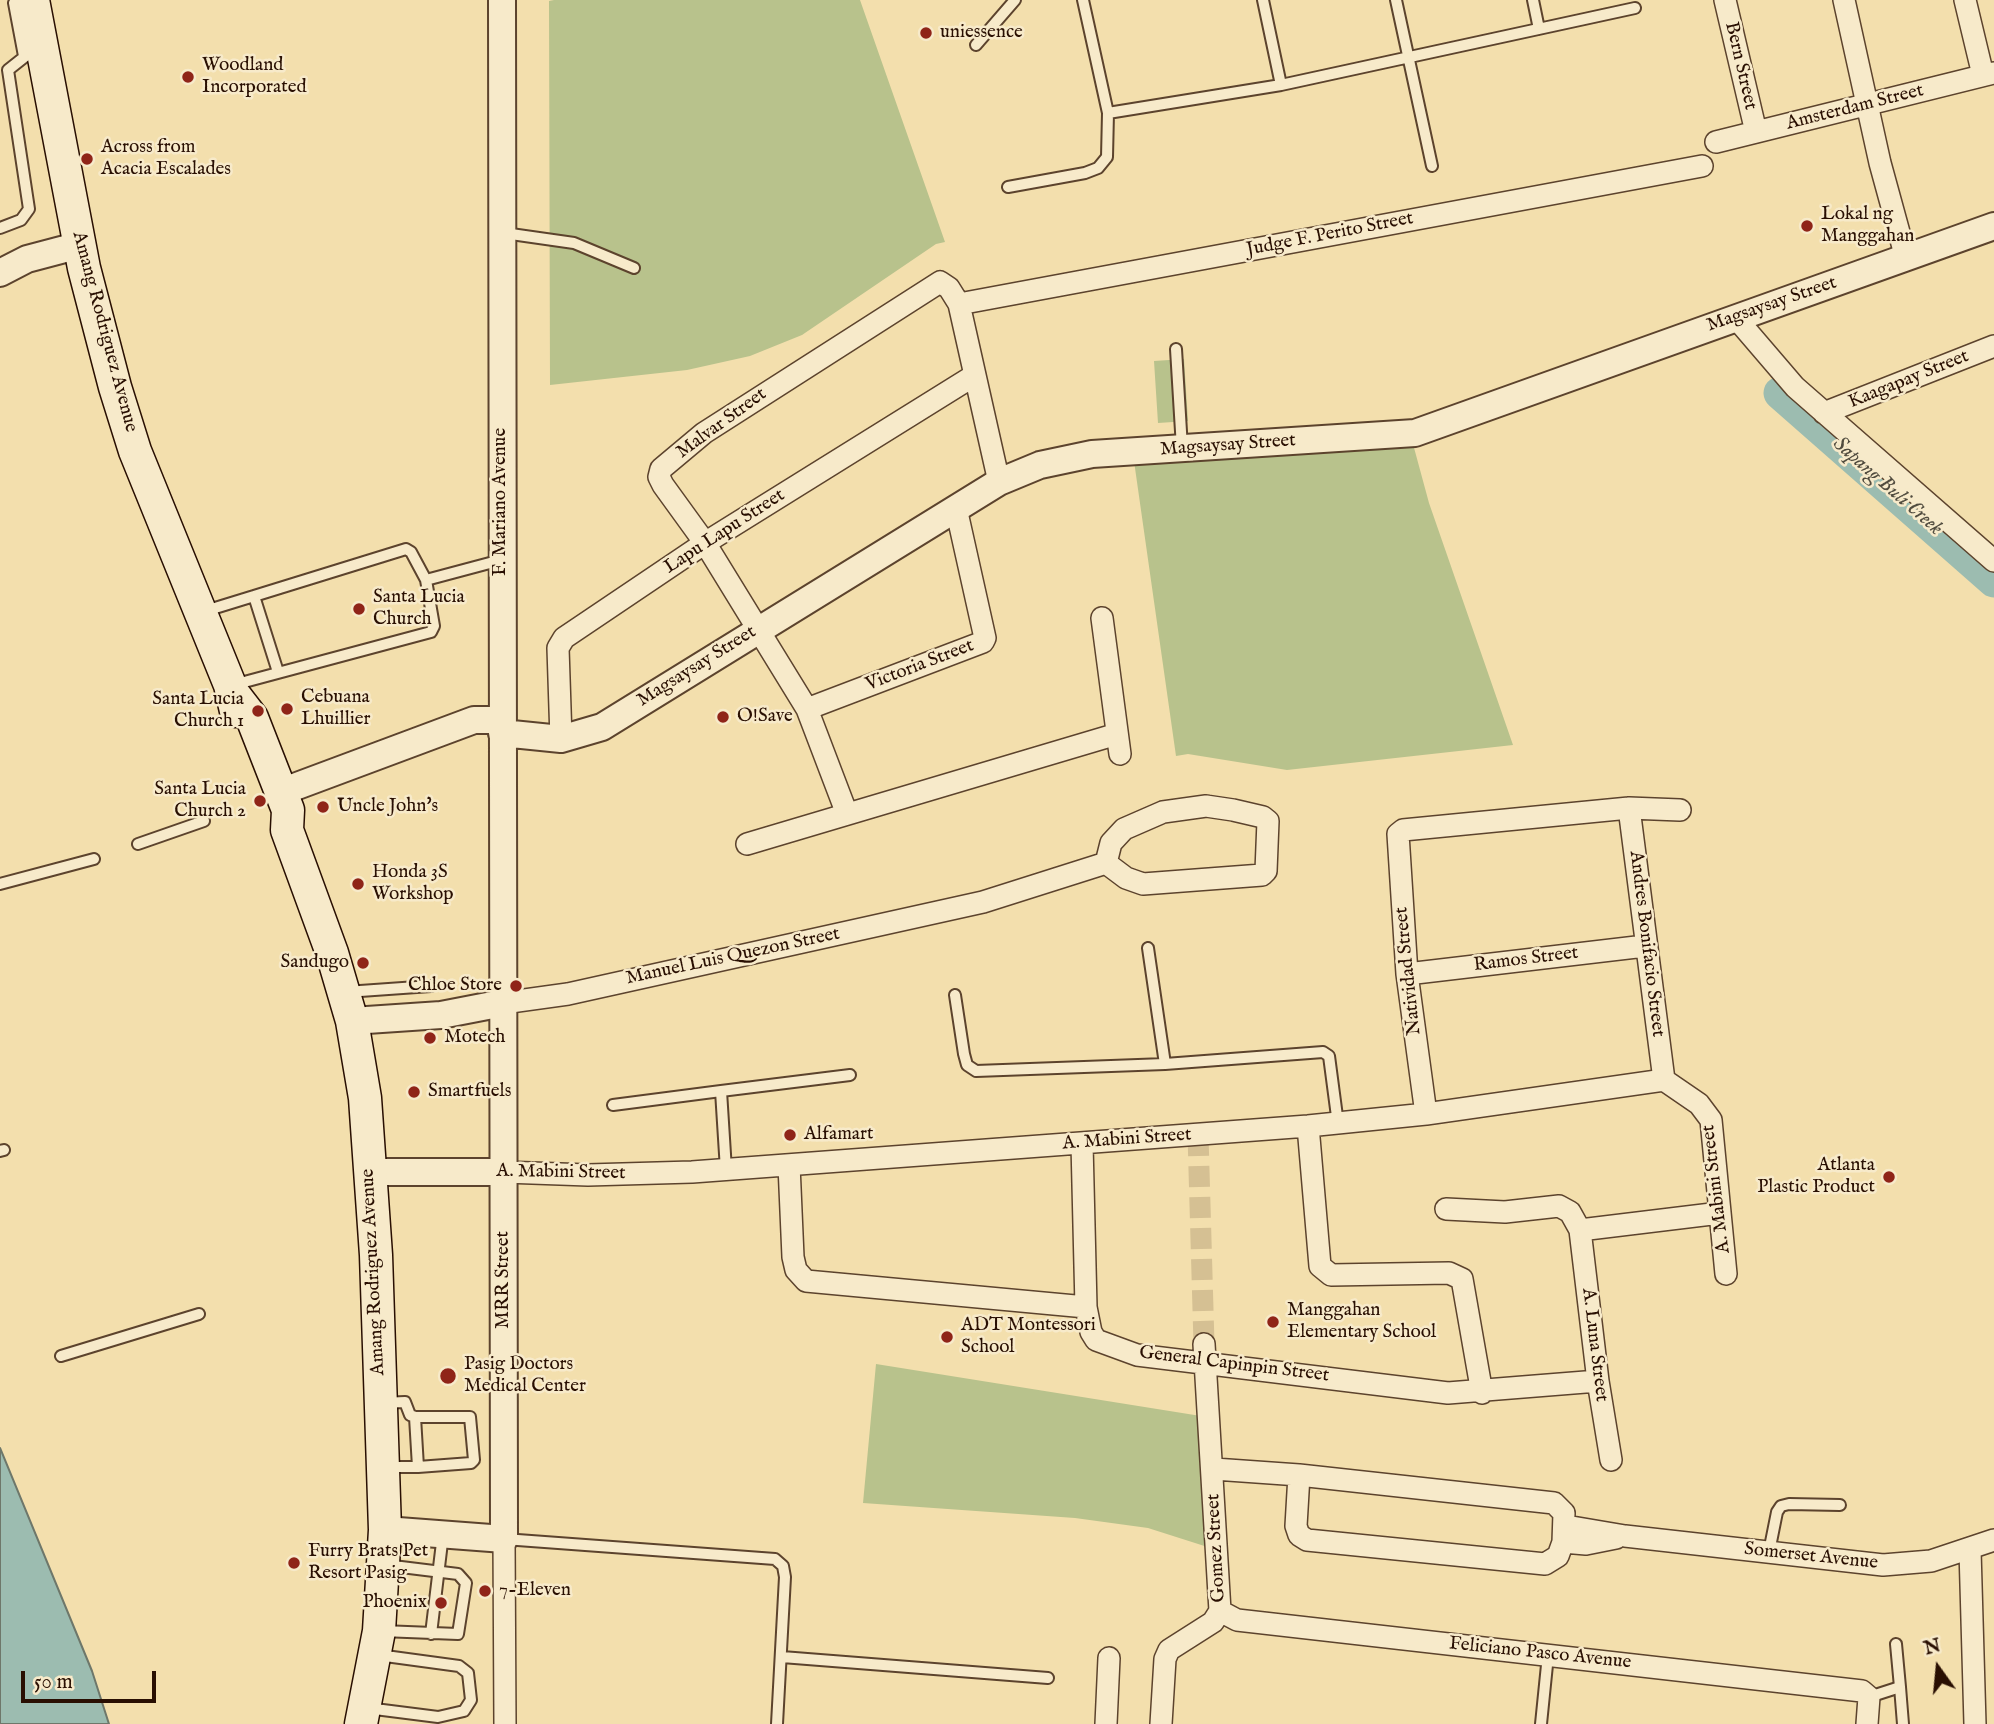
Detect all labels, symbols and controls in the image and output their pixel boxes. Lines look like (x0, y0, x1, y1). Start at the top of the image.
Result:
street label: Bern Street (1719, 20, 1761, 112)
place label: uniessence (940, 22, 1023, 44)
marker: uniessence (918, 25, 934, 41)
place label: Woodland Incorporated (202, 55, 307, 99)
marker: Woodland Incorporated (180, 69, 196, 85)
street label: Amsterdam Street (1784, 80, 1926, 136)
place label: Across from Acacia Escalades (101, 137, 231, 181)
marker: Across from Acacia Escalades (79, 151, 95, 167)
place label: Lokal ng Manggahan (1821, 204, 1914, 248)
street label: Judge F. Perito Street (1245, 208, 1415, 262)
marker: Lokal ng Manggahan (1799, 218, 1815, 234)
street label: Amang Rodriguez Avenue (66, 229, 142, 435)
street label: Magsaysay Street (1704, 272, 1840, 338)
street label: Kaagapay Street (1846, 346, 1972, 414)
street label: Malvar Street (672, 384, 772, 464)
street label: F. Mariano Avenue (490, 428, 512, 576)
street label: Magsaysay Street (1159, 430, 1297, 462)
water label: Sapang Buli Creek (1827, 432, 1947, 542)
street label: Lapu Lapu Street (660, 485, 790, 579)
place label: Santa Lucia Church (373, 587, 465, 631)
marker: Santa Lucia Church (351, 601, 367, 617)
street label: Magsaysay Street (633, 621, 761, 713)
street label: Victoria Street (863, 635, 977, 697)
place label: Cebuana Lhuillier (301, 687, 371, 731)
place label: Santa Lucia Church 1 (152, 689, 244, 733)
marker: Cebuana Lhuillier (279, 701, 295, 717)
marker: Santa Lucia Church 1 (250, 703, 266, 719)
place label: O!Save (737, 706, 793, 728)
marker: O!Save (715, 709, 731, 725)
place label: Santa Lucia Church 2 (154, 779, 246, 823)
marker: Santa Lucia Church 2 (252, 793, 268, 809)
place label: Uncle John's (337, 796, 438, 818)
marker: Uncle John's (315, 799, 331, 815)
street label: Andres Bonifacio Street (1623, 850, 1669, 1038)
place label: Honda 3S Workshop (372, 862, 454, 906)
marker: Honda 3S Workshop (350, 876, 366, 892)
street label: Natividad Street (1391, 906, 1427, 1036)
street label: Manuel Luis Quezon Street (624, 923, 842, 991)
street label: Ramos Street (1472, 942, 1580, 978)
place label: Sandugo (280, 952, 349, 974)
marker: Sandugo (355, 955, 371, 971)
place label: Chloe Store (408, 975, 502, 997)
marker: Chloe Store (508, 978, 524, 994)
place label: Motech (444, 1027, 505, 1049)
marker: Motech (422, 1030, 438, 1046)
place label: Smartfuels (428, 1081, 511, 1103)
marker: Smartfuels (406, 1084, 422, 1100)
street label: A. Mabini Street (1698, 1123, 1736, 1255)
place label: Alfamart (804, 1124, 874, 1146)
street label: A. Mabini Street (1062, 1124, 1192, 1156)
marker: Alfamart (782, 1127, 798, 1143)
place label: Atlanta Plastic Product (1757, 1155, 1875, 1199)
street label: A. Mabini Street (496, 1160, 626, 1186)
street label: Amang Rodriguez Avenue (357, 1168, 391, 1376)
marker: Atlanta Plastic Product (1881, 1169, 1897, 1185)
street label: MRR Street (493, 1231, 515, 1329)
street label: A. Luna Street (1576, 1287, 1612, 1403)
place label: Manggahan Elementary School (1287, 1300, 1436, 1344)
marker: Manggahan Elementary School (1265, 1314, 1281, 1330)
place label: ADT Montessori School (961, 1315, 1096, 1359)
marker: ADT Montessori School (939, 1329, 955, 1345)
street label: General Capinpin Street (1138, 1342, 1330, 1388)
place label: Pasig Doctors Medical Center (464, 1354, 586, 1398)
marker: Pasig Doctors Medical Center (438, 1366, 458, 1386)
street label: Gomez Street (1203, 1493, 1231, 1603)
street label: Somerset Avenue (1743, 1539, 1879, 1575)
place label: Furry Brats Pet Resort Pasig (308, 1541, 428, 1585)
marker: Furry Brats Pet Resort Pasig (286, 1555, 302, 1571)
place label: 7-Eleven (499, 1580, 571, 1602)
marker: 7-Eleven (477, 1583, 493, 1599)
place label: Phoenix (363, 1592, 427, 1614)
marker: Phoenix (433, 1595, 449, 1611)
street label: Feliciano Pasco Avenue (1448, 1633, 1632, 1675)
north arrow (1903, 1633, 1973, 1703)
text: N (1922, 1634, 1944, 1661)
scale bar (24, 1658, 159, 1702)
text: 50 m (34, 1669, 73, 1696)

